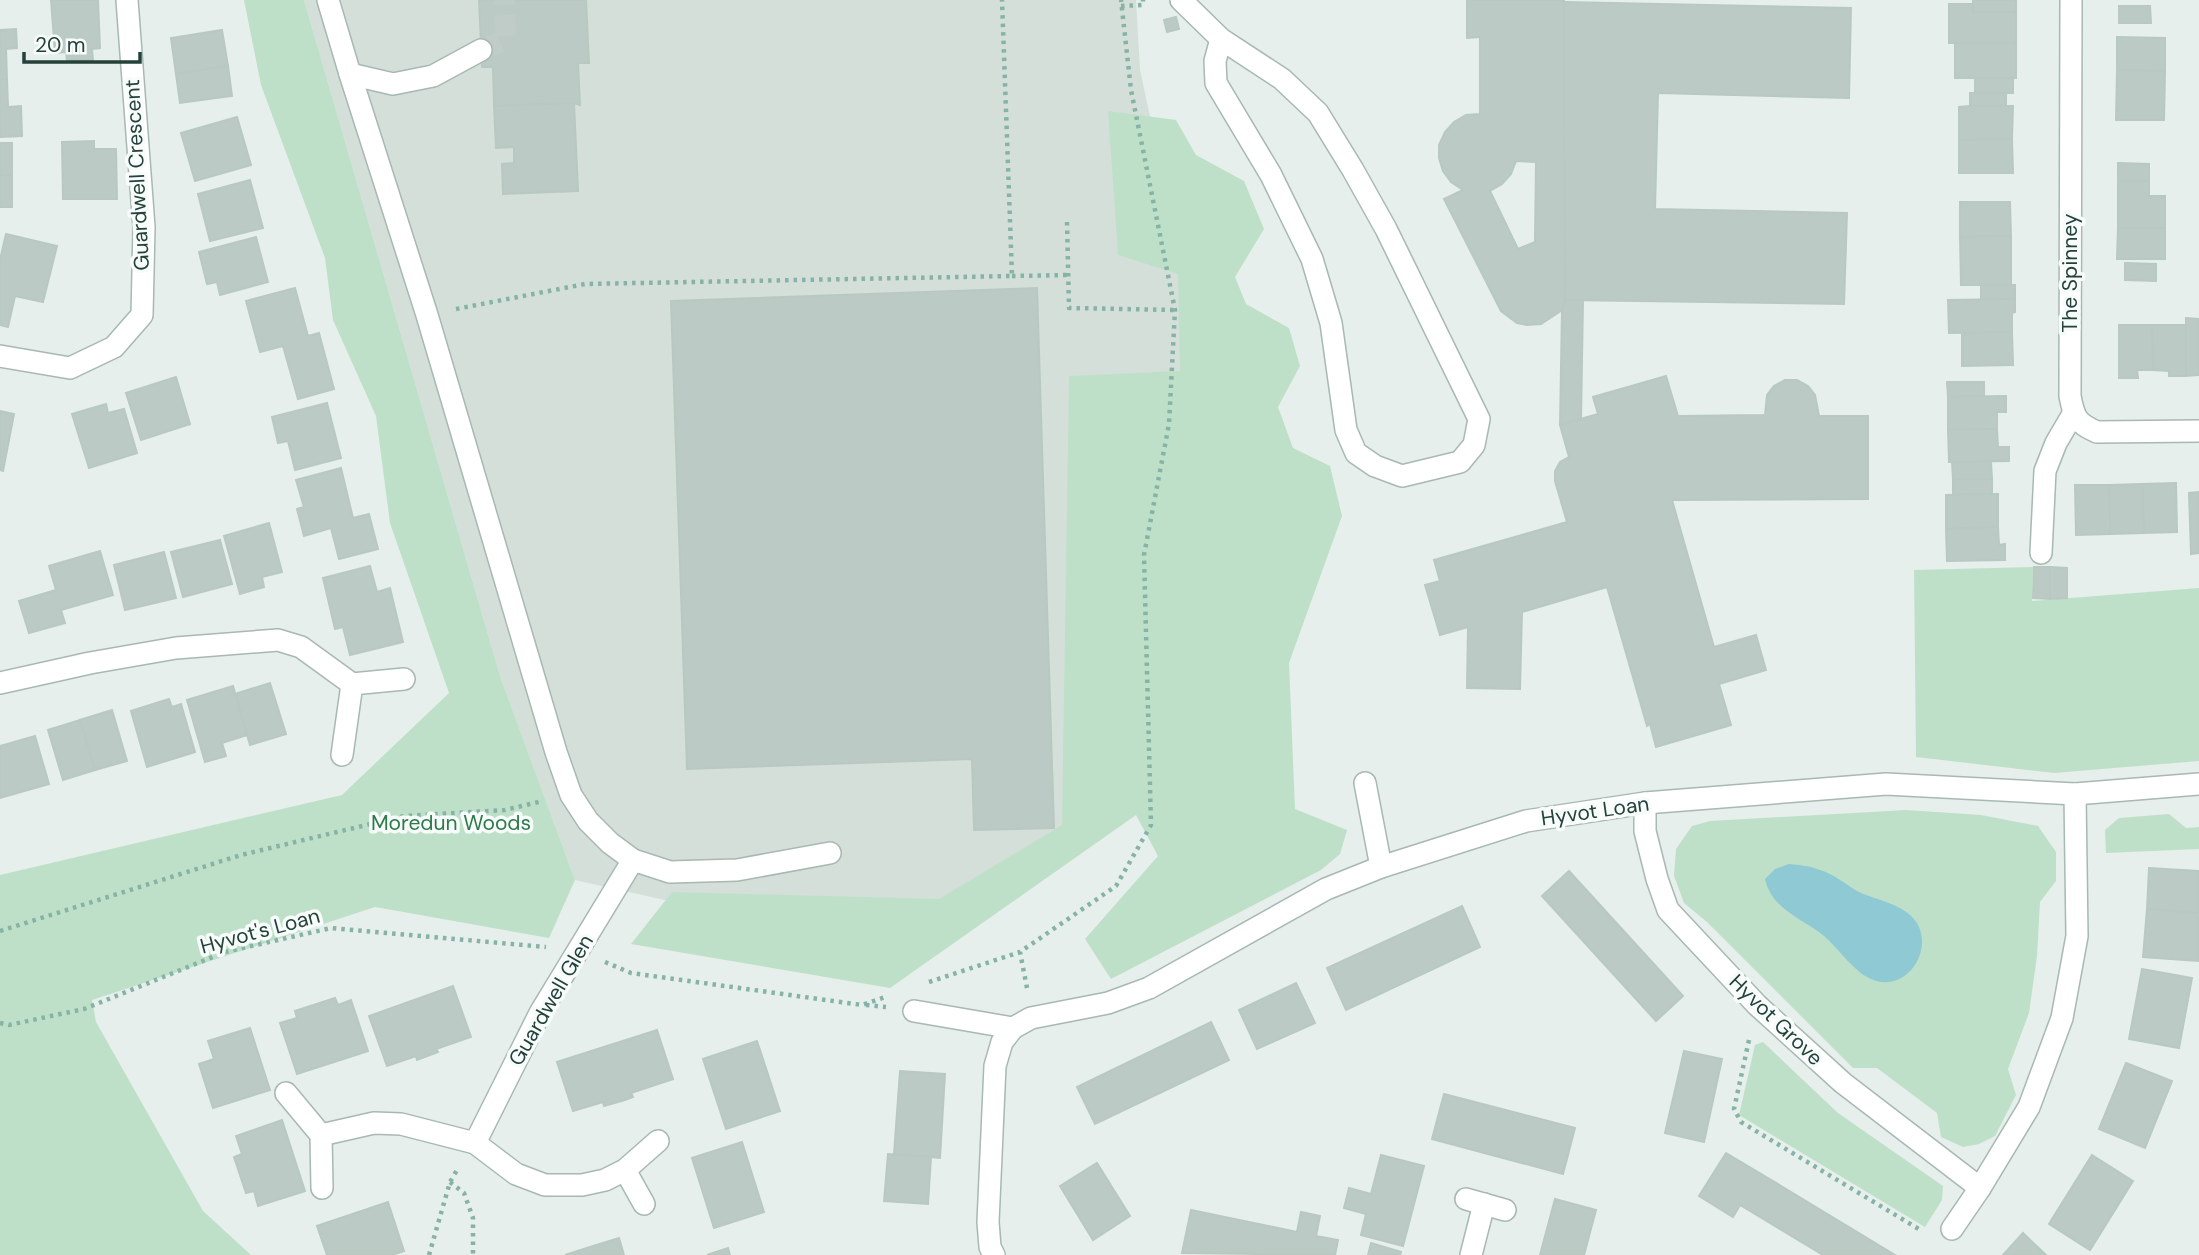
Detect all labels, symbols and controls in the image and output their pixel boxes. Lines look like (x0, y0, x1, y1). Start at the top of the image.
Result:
scale bar (24, 21, 140, 65)
text: 20 m (35, 31, 86, 59)
street label: Guardwell Crescent (118, 79, 156, 271)
street label: The Spinney (2056, 213, 2084, 333)
street label: Hyvot Loan (1539, 790, 1651, 832)
park label: Moredun Woods (371, 809, 531, 837)
street label: Hyvot's Loan (197, 902, 323, 960)
street label: Guardwell Glen (502, 929, 600, 1071)
street label: Hyvot Grove (1723, 968, 1829, 1072)

